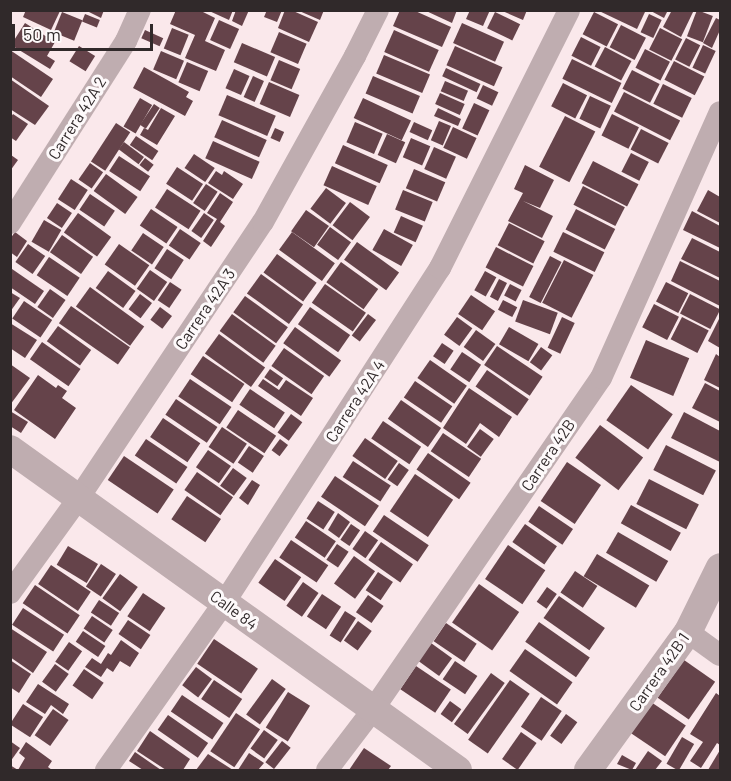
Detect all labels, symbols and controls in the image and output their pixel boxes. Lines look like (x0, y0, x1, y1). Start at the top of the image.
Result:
scale bar (15, 12, 156, 50)
text: 50 m (23, 23, 61, 45)
street label: Carrera 42A 2 (44, 73, 110, 163)
street label: Carrera 42A 3 (171, 265, 239, 353)
street label: Carrera 42A 4 (321, 356, 389, 446)
street label: Carrera 42B (517, 415, 579, 495)
street label: Calle 84 (207, 586, 261, 634)
street label: Carrera 42B 1 (625, 629, 693, 715)

